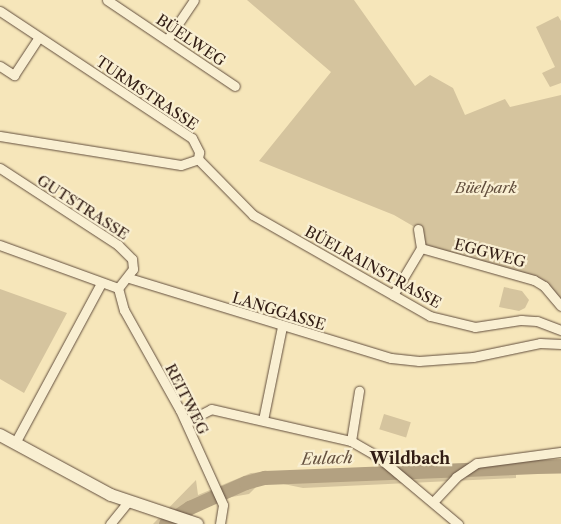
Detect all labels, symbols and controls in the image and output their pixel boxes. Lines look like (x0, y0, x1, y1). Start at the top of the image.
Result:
street label: BÜELWEG (153, 10, 229, 70)
street label: TURMSTRASSE (92, 52, 202, 134)
street label: GUTSTRASSE (34, 171, 132, 243)
park label: Büelpark (455, 179, 517, 197)
street label: BÜELRAINSTRASSE (302, 222, 444, 312)
street label: EGGWEG (452, 235, 528, 271)
street label: LANGGASSE (230, 288, 328, 334)
street label: REITWEG (161, 361, 213, 437)
water label: Eulach (301, 448, 353, 468)
district label: Wildbach (370, 448, 450, 468)

